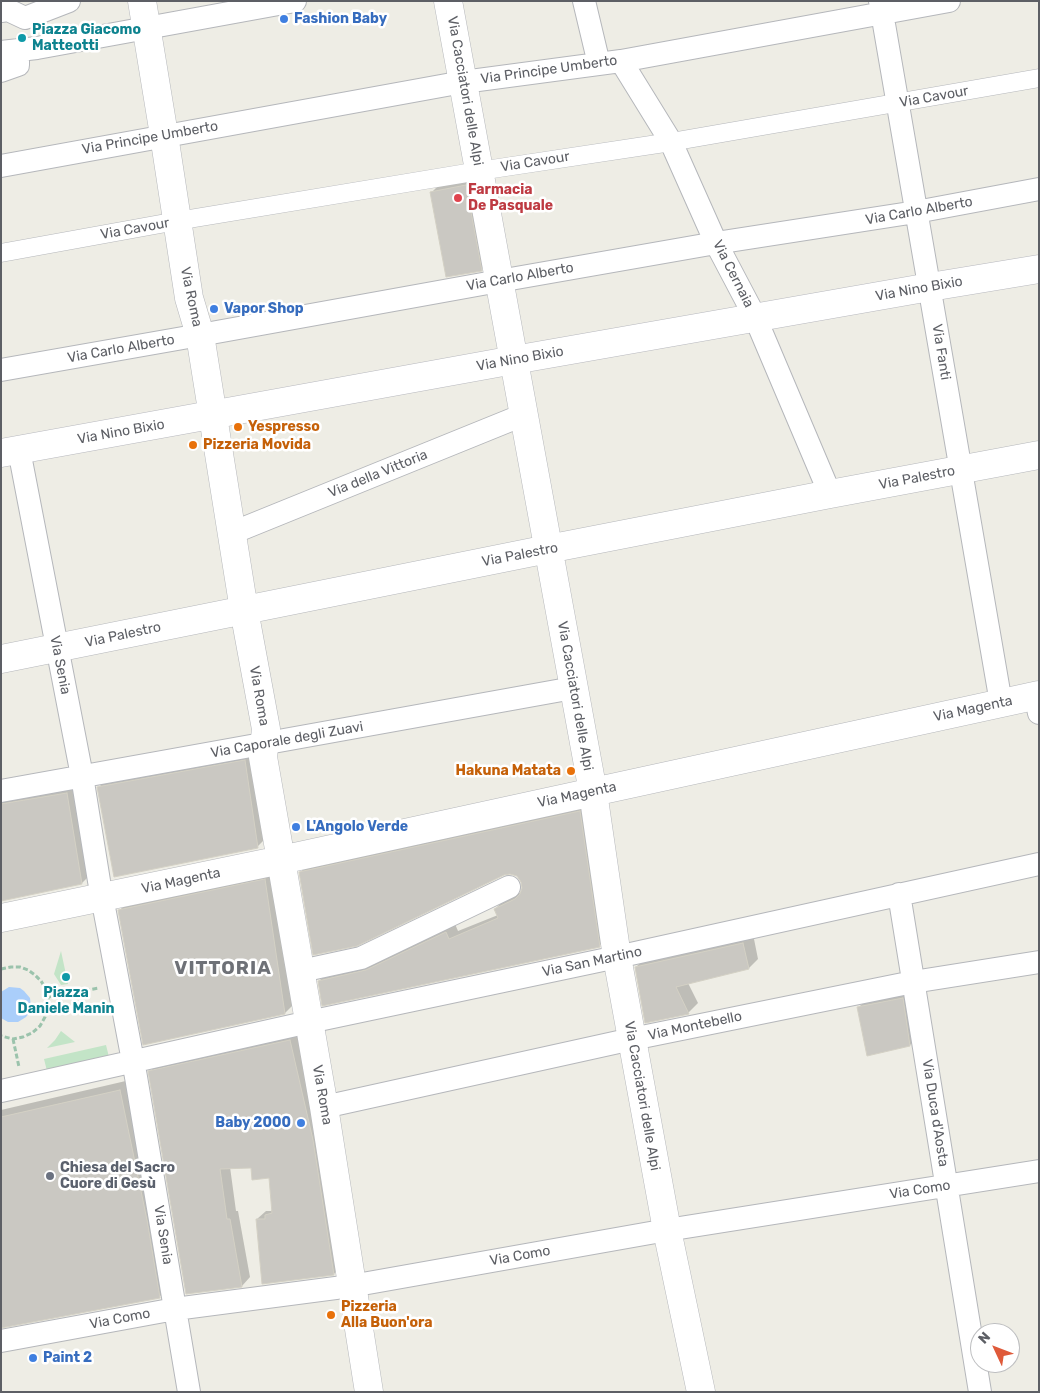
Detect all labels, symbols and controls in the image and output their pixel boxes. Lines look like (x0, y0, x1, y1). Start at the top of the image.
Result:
place label: Fashion Baby (294, 11, 387, 27)
marker: Fashion Baby (278, 13, 290, 25)
street label: Via Cacciatori delle Alpi (444, 15, 486, 167)
place label: Piazza Giacomo Matteotti (32, 22, 141, 54)
marker: Piazza Giacomo Matteotti (16, 32, 28, 44)
street label: Via Principe Umberto (480, 52, 618, 88)
street label: Via Cavour (898, 83, 970, 111)
street label: Via Principe Umberto (81, 118, 219, 158)
street label: Via Cavour (499, 148, 571, 176)
place label: Farmacia De Pasquale (468, 182, 553, 214)
marker: Farmacia De Pasquale (452, 192, 464, 204)
street label: Via Carlo Alberto (864, 193, 974, 229)
street label: Via Cavour (99, 215, 171, 243)
street label: Via Cernaia (709, 237, 757, 311)
street label: Via Carlo Alberto (465, 259, 575, 295)
street label: Via Roma (176, 265, 206, 329)
street label: Via Nino Bixio (874, 273, 964, 305)
place label: Vapor Shop (224, 301, 304, 317)
marker: Vapor Shop (208, 303, 220, 315)
street label: Via Fanti (928, 323, 954, 381)
street label: Via Carlo Alberto (66, 331, 176, 367)
street label: Via Nino Bixio (475, 343, 565, 375)
street label: Via Nino Bixio (76, 416, 166, 448)
place label: Yespresso (248, 419, 320, 435)
marker: Yespresso (232, 421, 244, 433)
place label: Pizzeria Movida (203, 437, 311, 453)
marker: Pizzeria Movida (187, 439, 199, 451)
street label: Via della Vittoria (326, 446, 430, 502)
street label: Via Palestro (877, 462, 957, 494)
street label: Via Palestro (480, 539, 560, 571)
street label: Via Palestro (83, 619, 163, 651)
street label: Via Cacciatori delle Alpi (554, 620, 596, 772)
street label: Via Senia (46, 634, 74, 696)
street label: Via Roma (245, 665, 273, 727)
street label: Via Magenta (932, 692, 1014, 726)
street label: Via Caporale degli Zuavi (209, 718, 365, 762)
place label: Hakuna Matata (456, 763, 561, 779)
marker: Hakuna Matata (565, 765, 577, 777)
street label: Via Magenta (536, 778, 618, 812)
place label: L'Angolo Verde (306, 819, 408, 835)
marker: L'Angolo Verde (290, 821, 302, 833)
street label: Via Magenta (140, 864, 222, 898)
street label: Via San Martino (541, 943, 643, 981)
district label: VITTORIA (173, 958, 273, 980)
marker: Piazza Daniele Manin (60, 971, 72, 983)
place label: Piazza Daniele Manin (18, 985, 114, 1018)
street label: Via Montebello (647, 1008, 743, 1044)
street label: Via Cacciatori delle Alpi (621, 1020, 663, 1172)
street label: Via Duca d'Aosta (918, 1058, 952, 1168)
street label: Via Roma (308, 1064, 336, 1126)
place label: Baby 2000 (215, 1115, 291, 1131)
marker: Baby 2000 (295, 1117, 307, 1129)
place label: Chiesa del Sacro Cuore di Gesù (60, 1160, 175, 1192)
marker: Chiesa del Sacro Cuore di Gesù (44, 1170, 56, 1182)
street label: Via Como (888, 1177, 952, 1203)
street label: Via Senia (150, 1204, 176, 1266)
street label: Via Como (488, 1242, 552, 1270)
place label: Pizzeria Alla Buon'ora (341, 1299, 432, 1331)
street label: Via Como (88, 1305, 152, 1333)
marker: Pizzeria Alla Buon'ora (325, 1309, 337, 1321)
north arrow (970, 1323, 1020, 1373)
text: N (975, 1329, 994, 1348)
place label: Paint 2 (43, 1350, 92, 1366)
marker: Paint 2 (27, 1352, 39, 1364)

